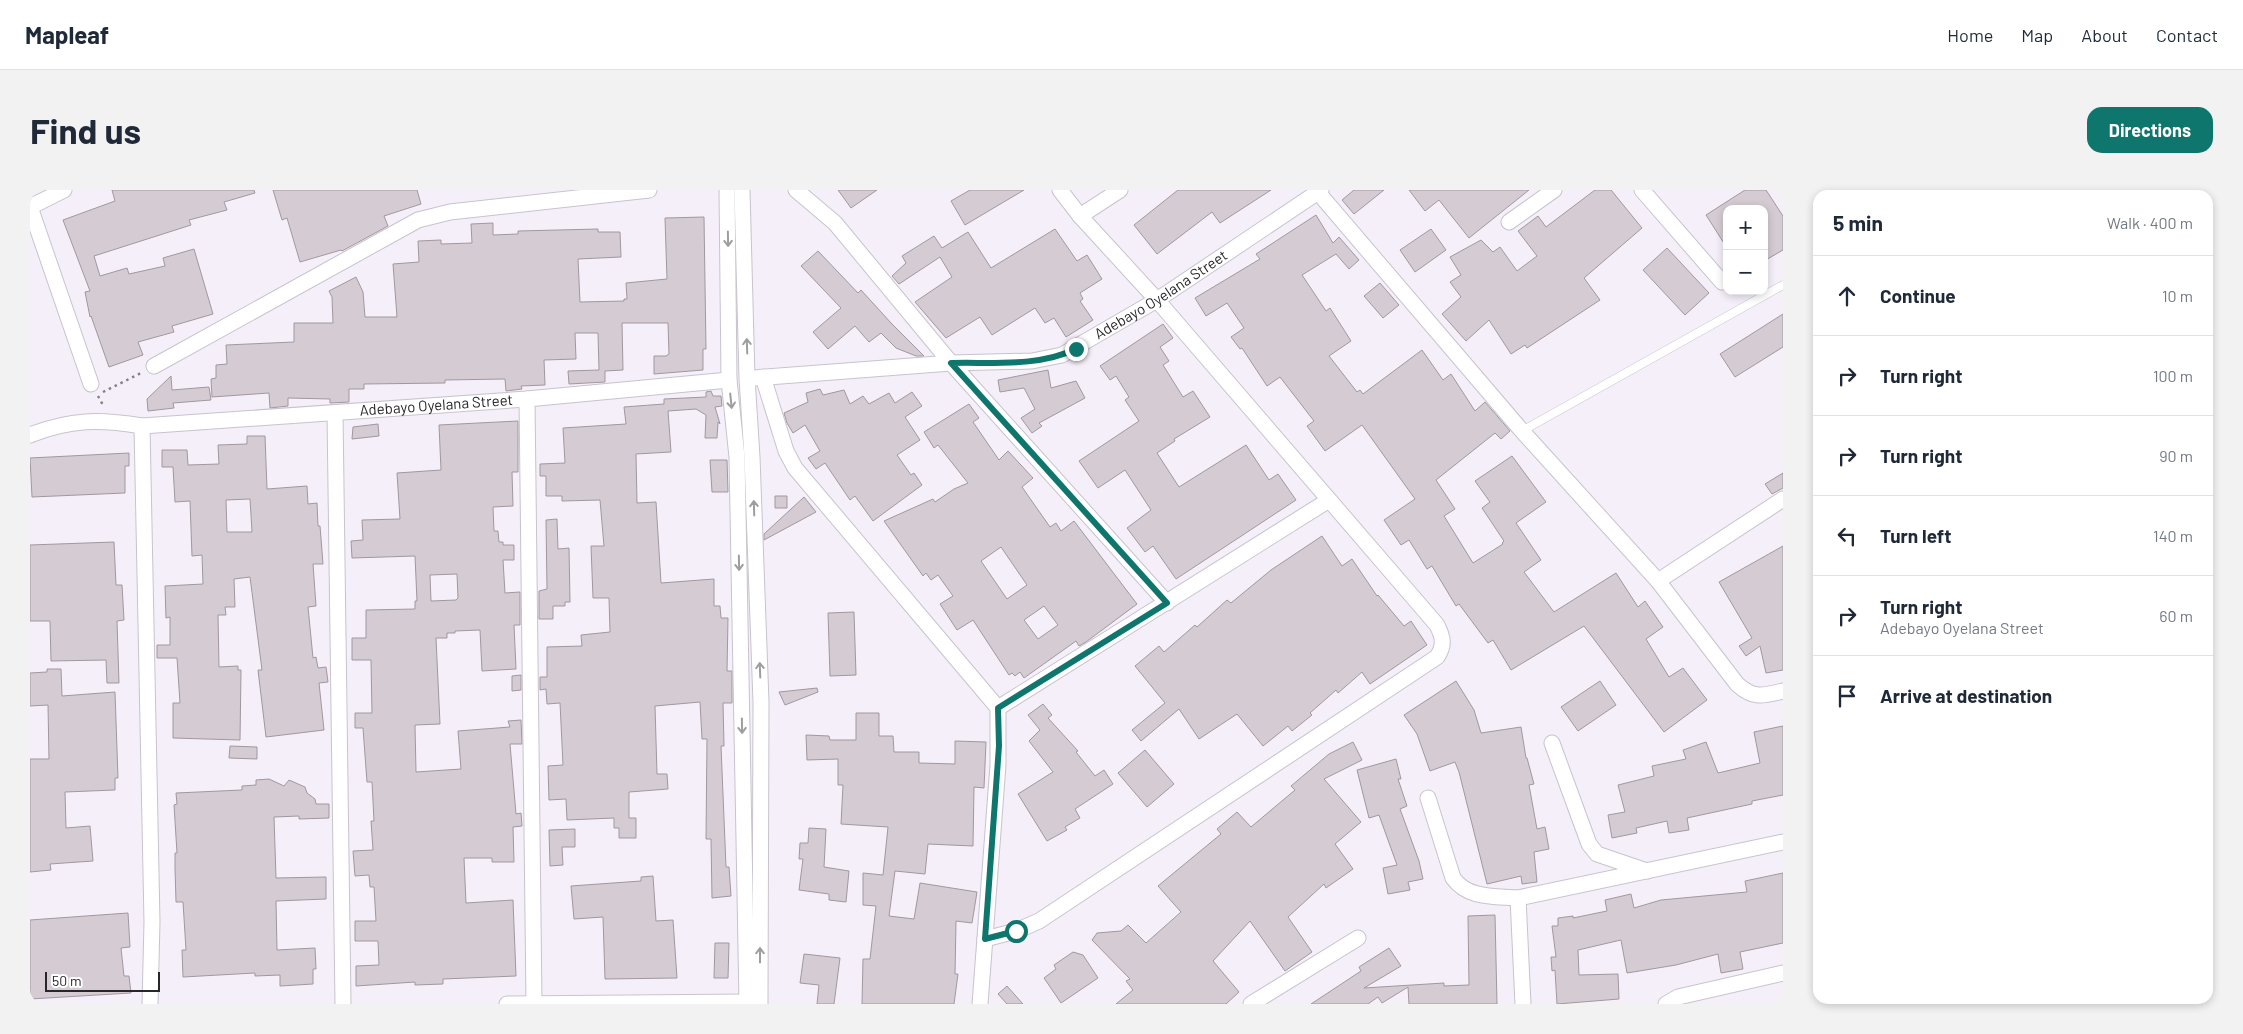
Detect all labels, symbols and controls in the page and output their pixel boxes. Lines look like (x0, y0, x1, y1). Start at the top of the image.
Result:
text: Mapleaf (25, 20, 109, 49)
text: Home (1947, 24, 1993, 46)
text: Map (2021, 24, 2053, 46)
text: About (2081, 24, 2128, 46)
text: Contact (2156, 24, 2218, 46)
button: Directions (2087, 107, 2213, 153)
text: Find us (30, 109, 141, 151)
map controls (1723, 205, 1768, 295)
button: + (1723, 205, 1768, 250)
text: 5 min (1833, 210, 1883, 235)
text: Walk · 400 m (2107, 213, 2193, 232)
one-way arrow (723, 230, 733, 246)
street label: Adebayo Oyelana Street (1091, 246, 1230, 342)
button: − (1723, 250, 1768, 295)
icon: ahead (1833, 282, 1861, 310)
text: Continue (1880, 284, 1956, 307)
text: 10 m (2162, 286, 2193, 305)
one-way arrow (742, 338, 751, 354)
route end (1065, 338, 1088, 361)
icon: right (1833, 362, 1861, 390)
text: Turn right (1880, 364, 1962, 387)
text: 100 m (2153, 366, 2193, 385)
street label: Adebayo Oyelana Street (359, 390, 513, 419)
one-way arrow (726, 393, 736, 409)
icon: right (1833, 442, 1861, 470)
text: Turn right (1880, 444, 1962, 467)
text: 90 m (2159, 446, 2193, 465)
one-way arrow (749, 500, 759, 516)
icon: left (1833, 522, 1861, 550)
text: Turn left (1880, 524, 1951, 547)
text: 140 m (2153, 526, 2193, 545)
one-way arrow (734, 555, 744, 571)
text: Turn right (1880, 595, 1962, 618)
icon: right (1833, 602, 1861, 630)
text: 60 m (2159, 606, 2193, 625)
text: Adebayo Oyelana Street (1880, 618, 2044, 637)
one-way arrow (755, 663, 764, 679)
icon: arrive (1833, 682, 1861, 710)
text: Arrive at destination (1880, 684, 2052, 707)
one-way arrow (737, 718, 747, 734)
route start (1005, 920, 1028, 943)
one-way arrow (755, 948, 765, 964)
scale bar (45, 969, 160, 992)
text: 50 m (52, 972, 81, 989)

